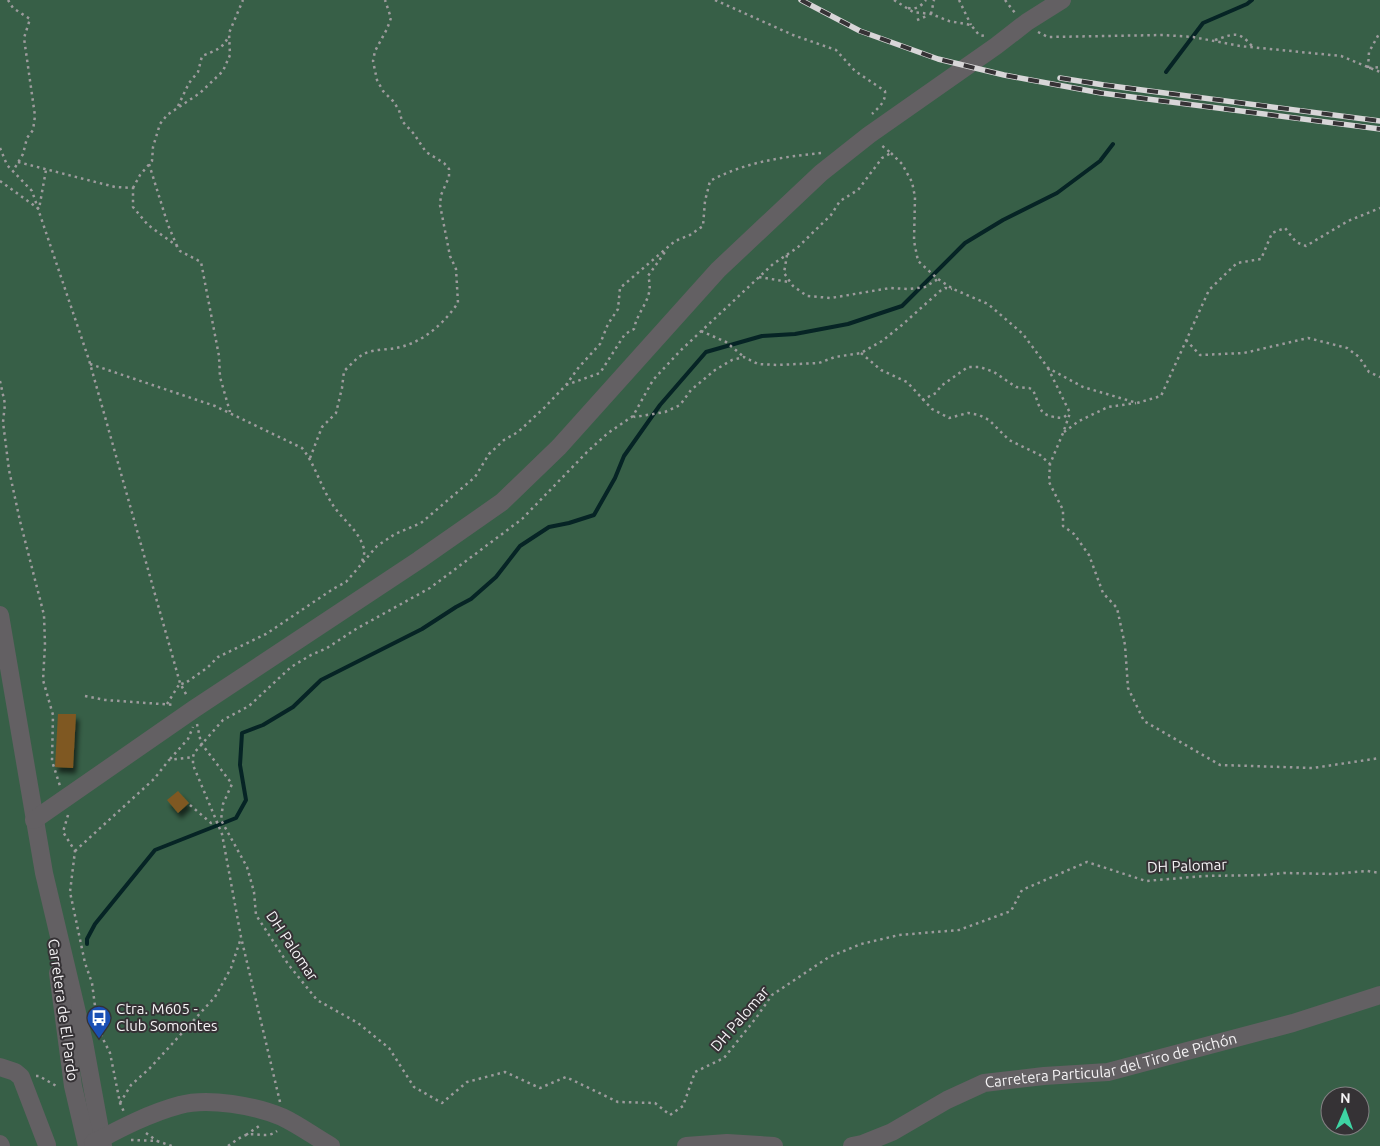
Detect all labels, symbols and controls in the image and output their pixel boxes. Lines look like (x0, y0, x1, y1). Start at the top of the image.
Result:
street label: DH Palomar (1147, 856, 1228, 875)
street label: DH Palomar (263, 908, 322, 984)
street label: Carretera de El Pardo (45, 938, 82, 1082)
street label: DH Palomar (707, 983, 773, 1054)
place label: Ctra. M605 - Club Somontes (116, 1000, 217, 1034)
bus stop icon: Ctra. M605 - Club Somontes (86, 1005, 112, 1039)
street label: Carretera Particular del Tiro de Pichón (984, 1029, 1238, 1091)
north arrow (1320, 1086, 1370, 1136)
text: N (1340, 1090, 1351, 1106)

